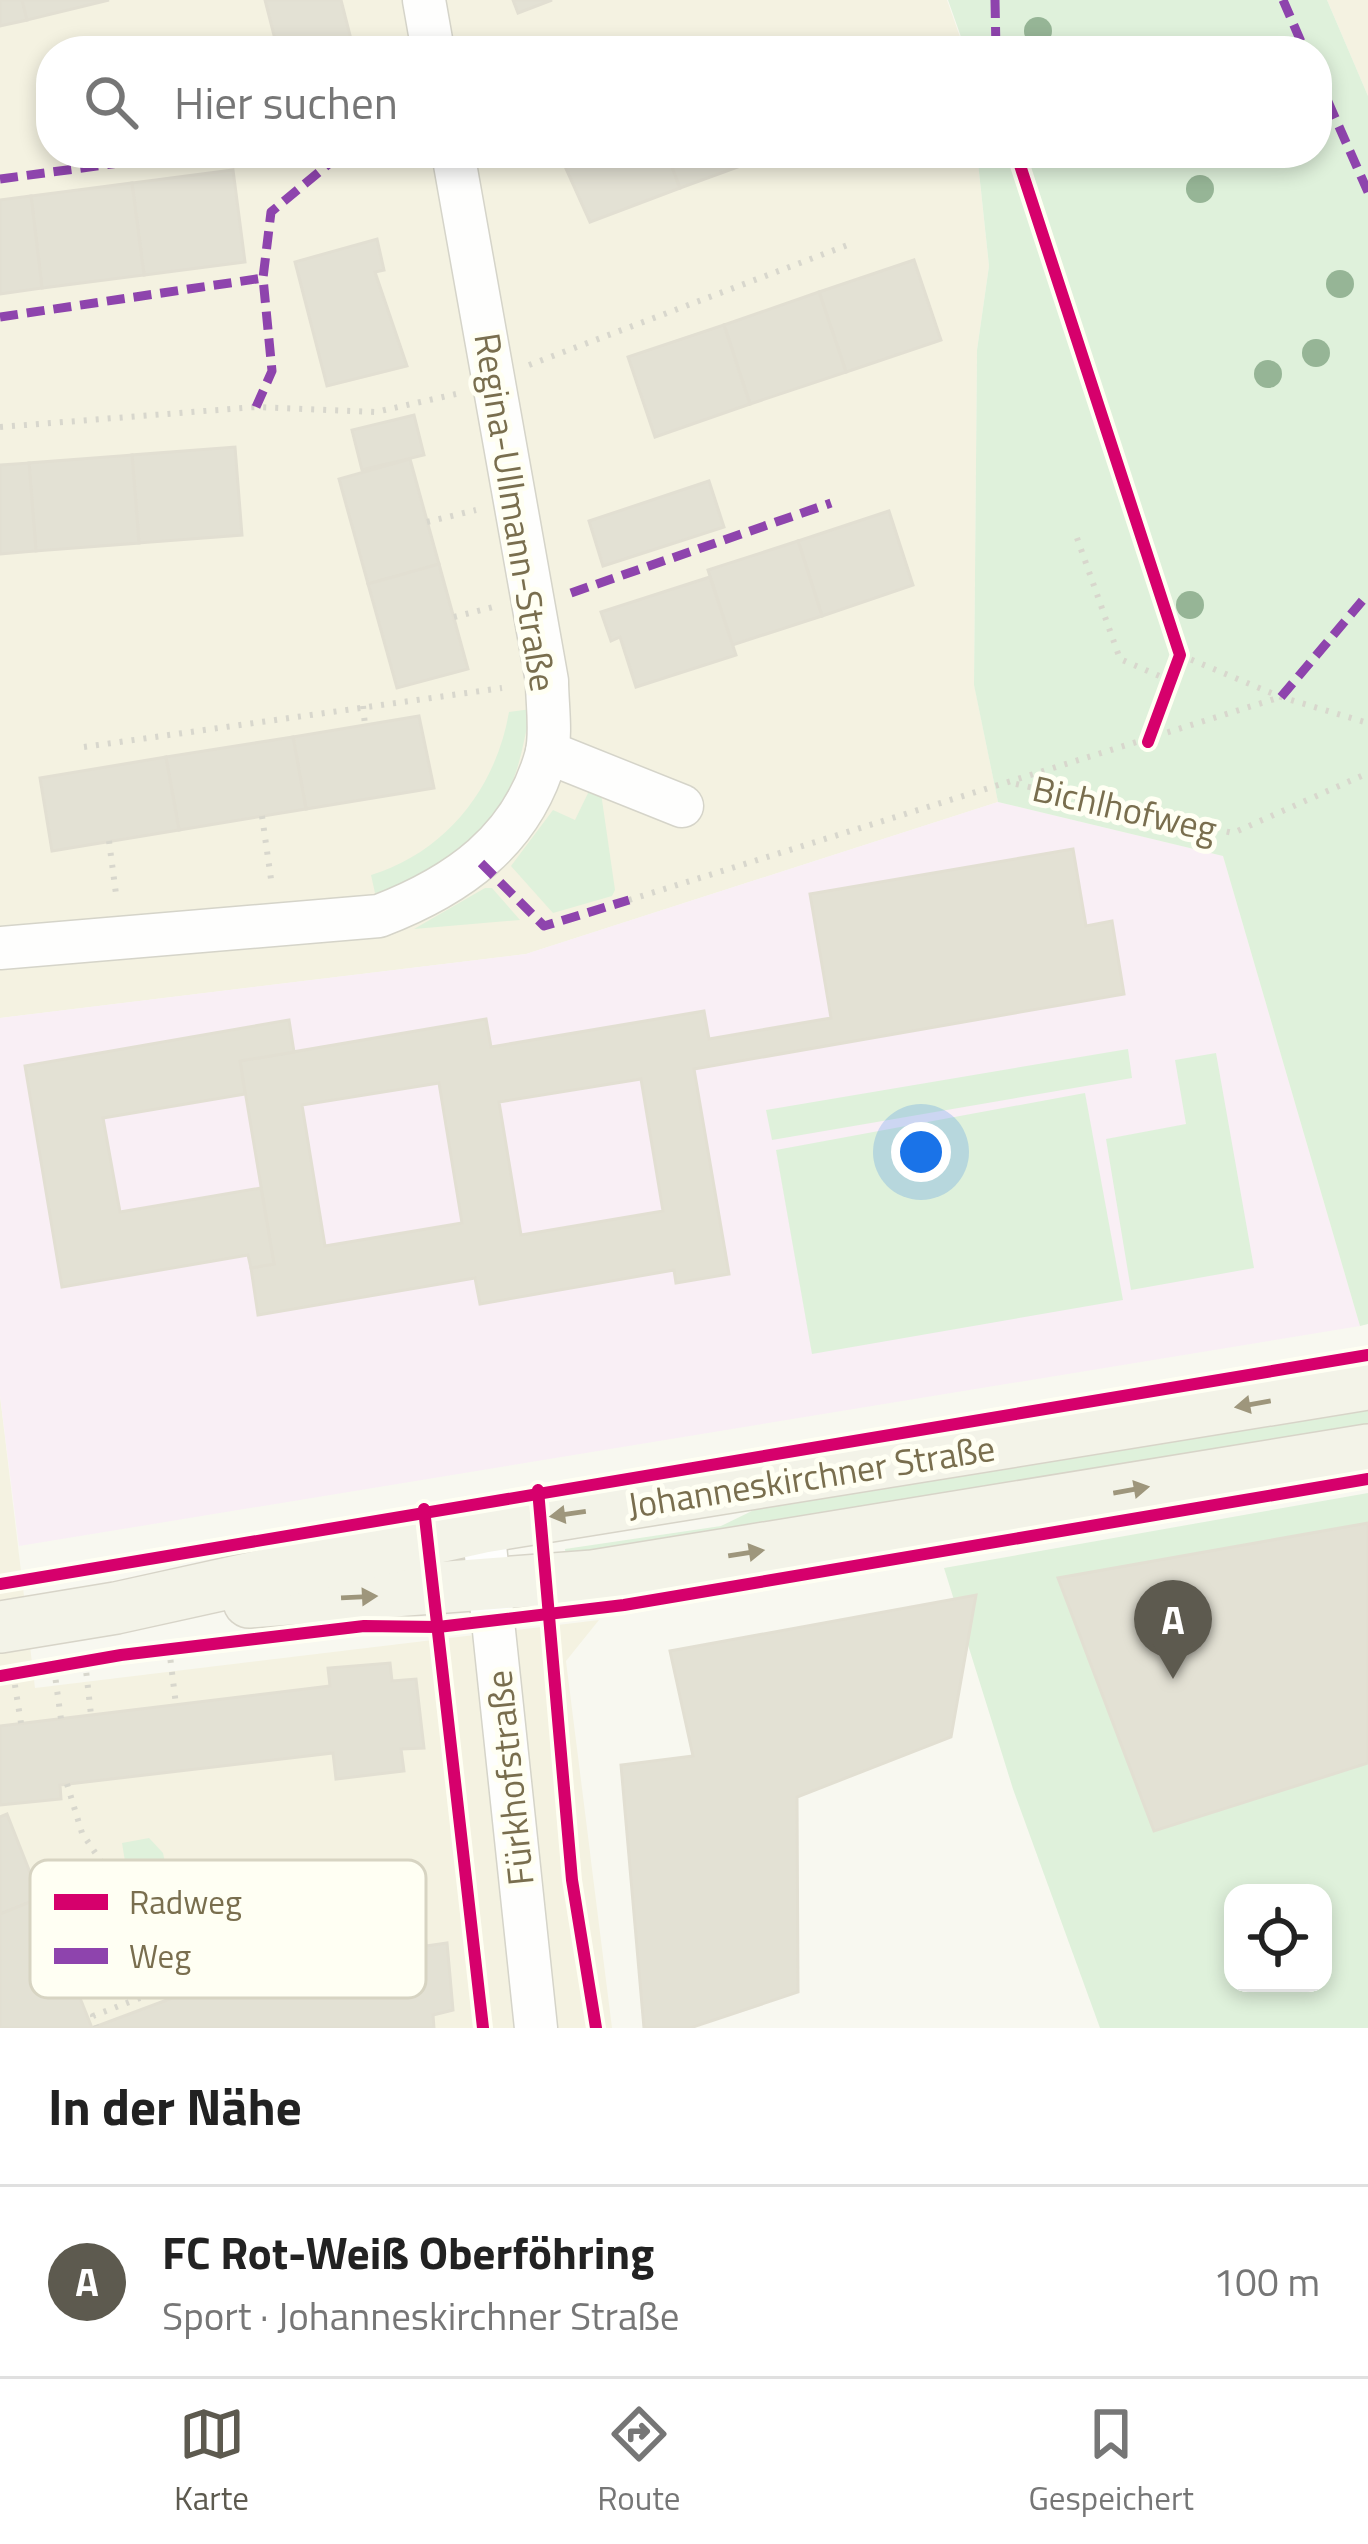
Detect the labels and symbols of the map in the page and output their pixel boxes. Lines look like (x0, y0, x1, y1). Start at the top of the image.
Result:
street label: Regina-Ullmann-Straße (461, 329, 571, 695)
street label: Bichlhofweg (1027, 760, 1223, 856)
your location (891, 1122, 951, 1182)
one-way arrow (1233, 1395, 1271, 1413)
street label: Johanneskirchner Straße (623, 1420, 999, 1532)
one-way arrow (1113, 1480, 1150, 1499)
one-way arrow (548, 1505, 586, 1524)
one-way arrow (728, 1543, 765, 1562)
pin: A (1134, 1580, 1212, 1679)
one-way arrow (341, 1587, 379, 1606)
street label: Fürkhofstraße (470, 1668, 548, 1888)
legend (30, 1860, 426, 1998)
text: Radweg (129, 1877, 242, 1927)
text: Weg (129, 1931, 191, 1981)

